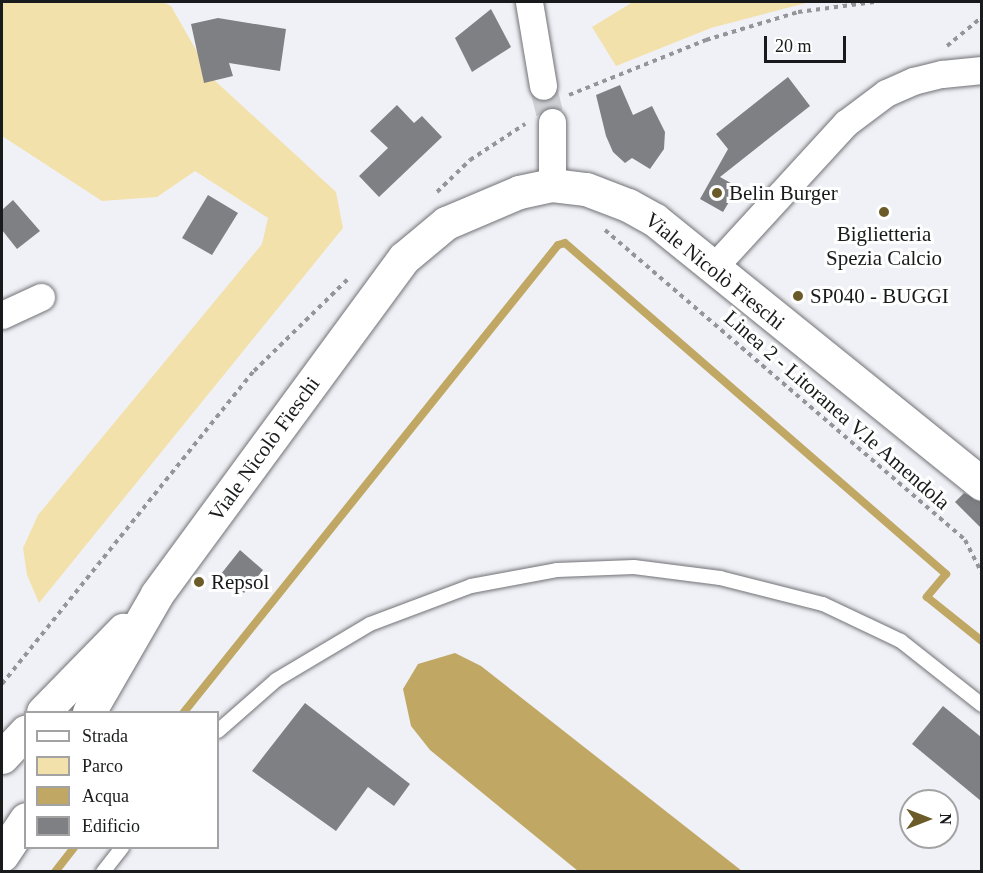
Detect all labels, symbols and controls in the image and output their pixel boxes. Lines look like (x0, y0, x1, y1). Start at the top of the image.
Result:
scale bar (767, 24, 850, 62)
text: 20 m (775, 36, 812, 56)
place label: Belin Burger (729, 180, 838, 206)
marker: Belin Burger (710, 186, 724, 200)
marker: Biglietteria Spezia Calcio (877, 205, 891, 219)
street label: Viale Nicolò Fieschi (640, 207, 790, 335)
place label: Biglietteria Spezia Calcio (826, 221, 942, 271)
place label: SP040 - BUGGI (810, 283, 949, 309)
marker: SP040 - BUGGI (791, 289, 805, 303)
street label: Linea 2 - Litoranea V.le Amendola (718, 305, 956, 515)
street label: Viale Nicolò Fieschi (203, 372, 325, 526)
place label: Repsol (211, 569, 269, 595)
marker: Repsol (192, 575, 206, 589)
legend (24, 711, 219, 849)
text: Strada (82, 726, 128, 746)
text: Parco (82, 756, 123, 776)
text: Acqua (82, 786, 129, 806)
north arrow (899, 789, 959, 849)
text: N (937, 813, 954, 825)
text: Edificio (82, 816, 140, 836)

